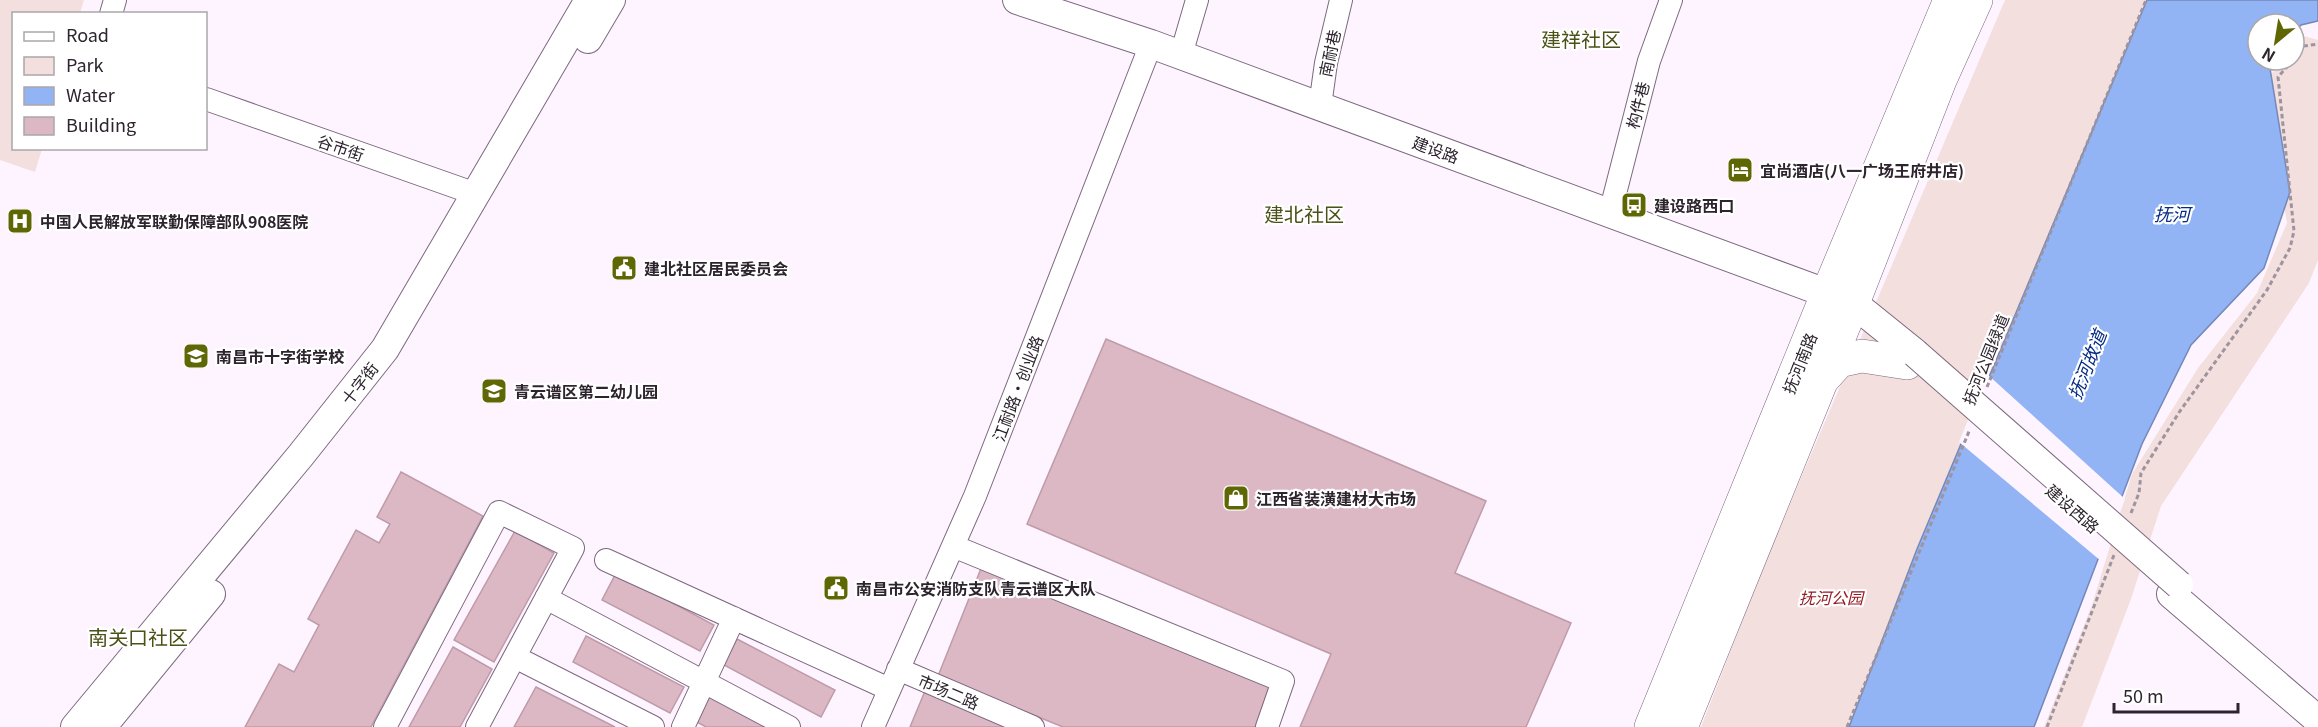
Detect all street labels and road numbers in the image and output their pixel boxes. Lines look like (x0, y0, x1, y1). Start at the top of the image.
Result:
street label: 南耐巷 (1312, 27, 1346, 79)
street label: 构件巷 (1620, 79, 1654, 131)
street label: 谷市街 (314, 128, 368, 166)
street label: 建设路 (1409, 130, 1463, 168)
street label: 抚河公园绿道 (1956, 310, 2014, 408)
street label: 抚河南路 (1776, 329, 1822, 397)
street label: 江耐路·创业路 (986, 331, 1048, 445)
street label: 十字街 (335, 357, 383, 409)
street label: 建设西路 (2041, 478, 2105, 538)
street label: 市场二路 (915, 667, 983, 715)

